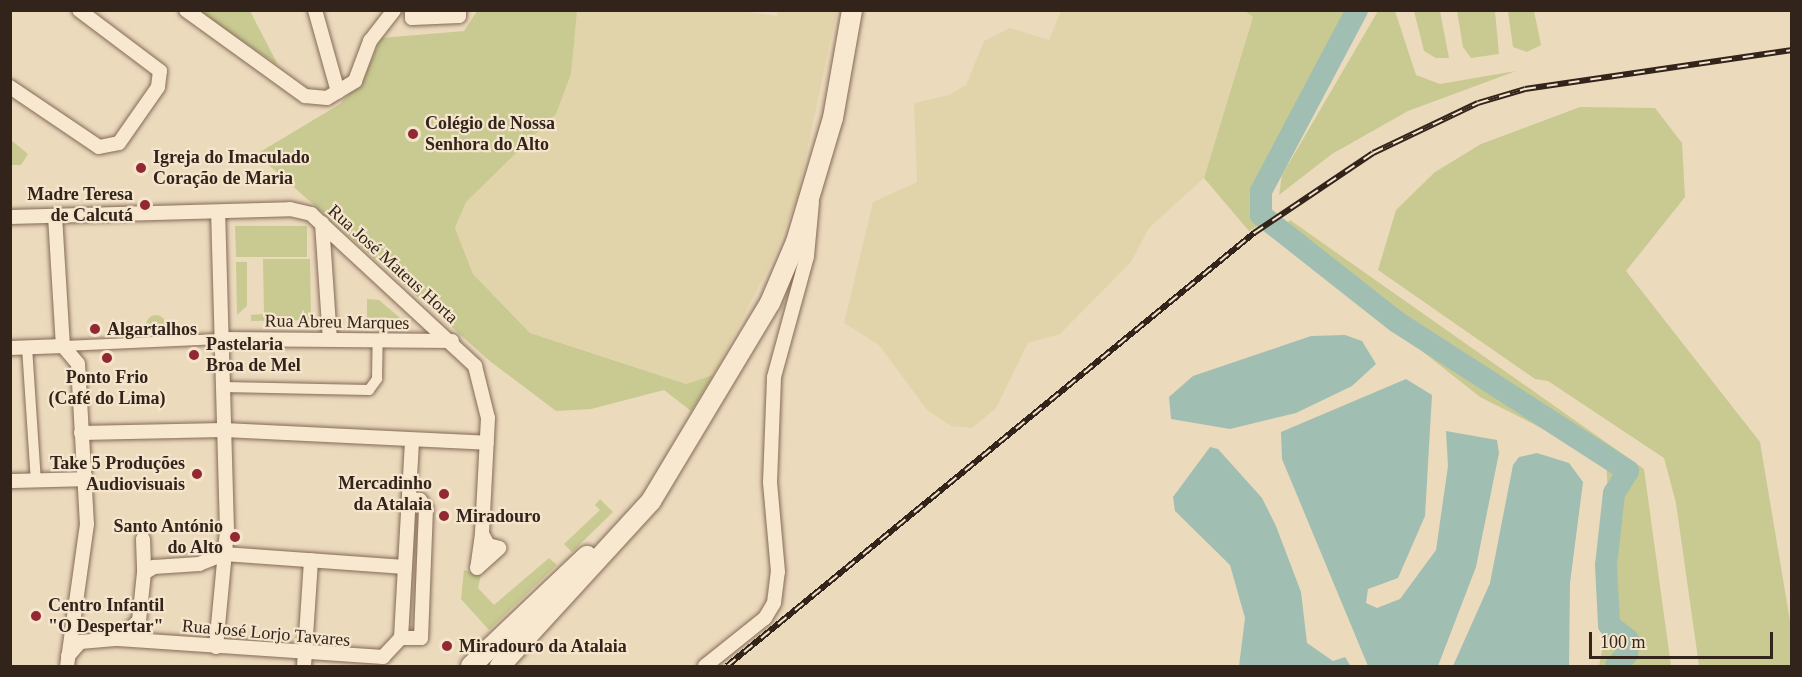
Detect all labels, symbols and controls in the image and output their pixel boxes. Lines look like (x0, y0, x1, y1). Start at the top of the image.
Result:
place label: Colégio de Nossa Senhora do Alto (425, 113, 555, 156)
marker: Colégio de Nossa Senhora do Alto (406, 127, 420, 141)
place label: Igreja do Imaculado Coração de Maria (153, 147, 310, 190)
marker: Igreja do Imaculado Coração de Maria (134, 161, 148, 175)
place label: Madre Teresa de Calcutá (27, 184, 133, 226)
marker: Madre Teresa de Calcutá (138, 198, 152, 212)
street label: Rua José Mateus Horta (324, 200, 462, 328)
street label: Rua Abreu Marques (264, 310, 410, 334)
place label: Algartalhos (107, 318, 197, 340)
marker: Algartalhos (88, 322, 102, 336)
place label: Pastelaria Broa de Mel (206, 334, 301, 376)
marker: Pastelaria Broa de Mel (187, 348, 201, 362)
marker: Ponto Frio (Café do Lima) (100, 351, 114, 365)
place label: Ponto Frio (Café do Lima) (49, 367, 165, 410)
place label: Take 5 Produções Audiovisuais (50, 453, 185, 496)
marker: Take 5 Produções Audiovisuais (190, 467, 204, 481)
place label: Mercadinho da Atalaia (338, 473, 432, 516)
marker: Mercadinho da Atalaia (437, 487, 451, 501)
place label: Miradouro (456, 505, 541, 527)
marker: Miradouro (437, 509, 451, 523)
place label: Santo António do Alto (112, 516, 223, 558)
marker: Santo António do Alto (228, 530, 242, 544)
place label: Centro Infantil "O Despertar" (48, 595, 164, 638)
marker: Centro Infantil "O Despertar" (29, 609, 43, 623)
street label: Rua José Lorjo Tavares (181, 615, 351, 651)
scale bar (1592, 620, 1776, 658)
text: 100 m (1600, 632, 1646, 652)
place label: Miradouro da Atalaia (459, 635, 628, 657)
marker: Miradouro da Atalaia (440, 639, 454, 653)

